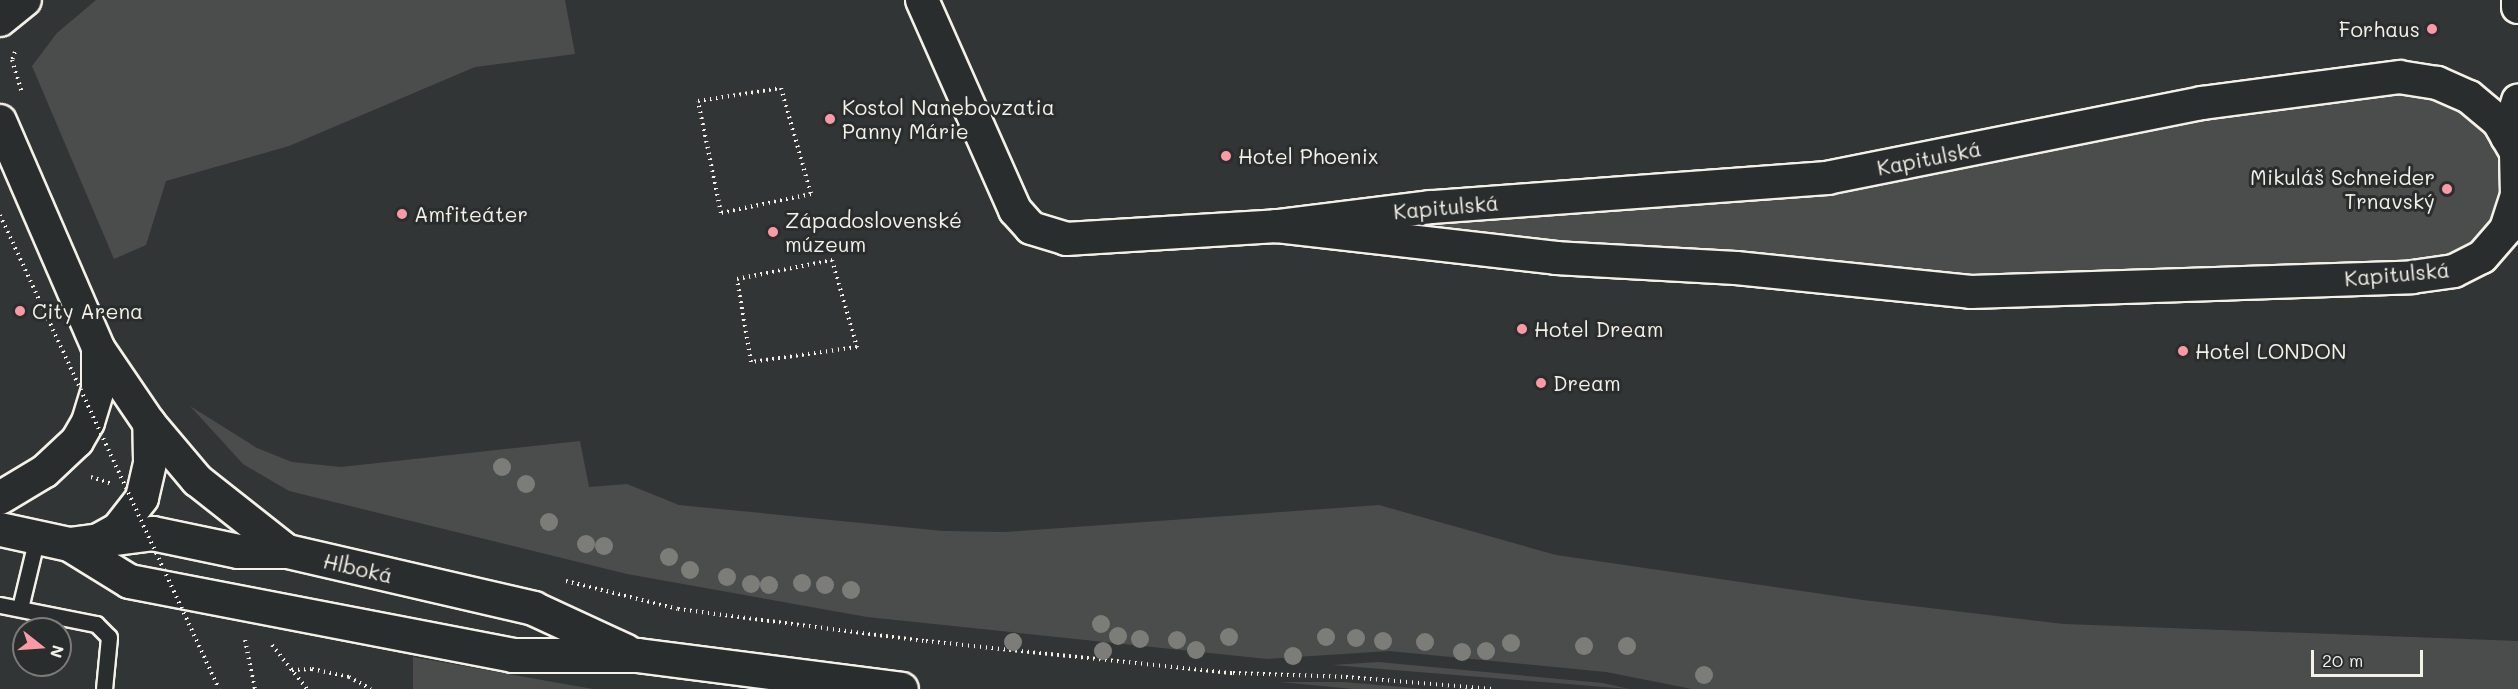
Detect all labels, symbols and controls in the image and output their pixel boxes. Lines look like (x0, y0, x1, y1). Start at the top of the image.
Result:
place label: Forhaus (2339, 16, 2420, 42)
marker: Forhaus (2425, 22, 2439, 36)
place label: Kostol Nanebovzatia Panny Márie (842, 94, 1055, 144)
marker: Kostol Nanebovzatia Panny Márie (823, 112, 837, 126)
street label: Kapitulská (1875, 136, 1983, 180)
place label: Hotel Phoenix (1238, 143, 1379, 169)
marker: Hotel Phoenix (1219, 149, 1233, 163)
place label: Mikuláš Schneider Trnavský (2250, 164, 2435, 214)
marker: Mikuláš Schneider Trnavský (2440, 182, 2454, 196)
street label: Kapitulská (1392, 190, 1500, 224)
place label: Amfiteáter (414, 201, 528, 227)
marker: Amfiteáter (395, 207, 409, 221)
place label: Západoslovenské múzeum (785, 207, 962, 257)
marker: Západoslovenské múzeum (766, 225, 780, 239)
street label: Kapitulská (2343, 257, 2451, 291)
place label: City Arena (32, 298, 143, 324)
marker: City Arena (13, 304, 27, 318)
place label: Hotel Dream (1534, 316, 1663, 342)
marker: Hotel Dream (1515, 322, 1529, 336)
place label: Hotel LONDON (2195, 338, 2346, 364)
marker: Hotel LONDON (2176, 344, 2190, 358)
place label: Dream (1553, 370, 1621, 396)
marker: Dream (1534, 376, 1548, 390)
street label: Hlboká (321, 548, 395, 588)
north arrow (12, 617, 72, 677)
scale bar (2314, 638, 2426, 676)
text: N (46, 643, 70, 661)
text: 20 m (2322, 648, 2363, 672)

